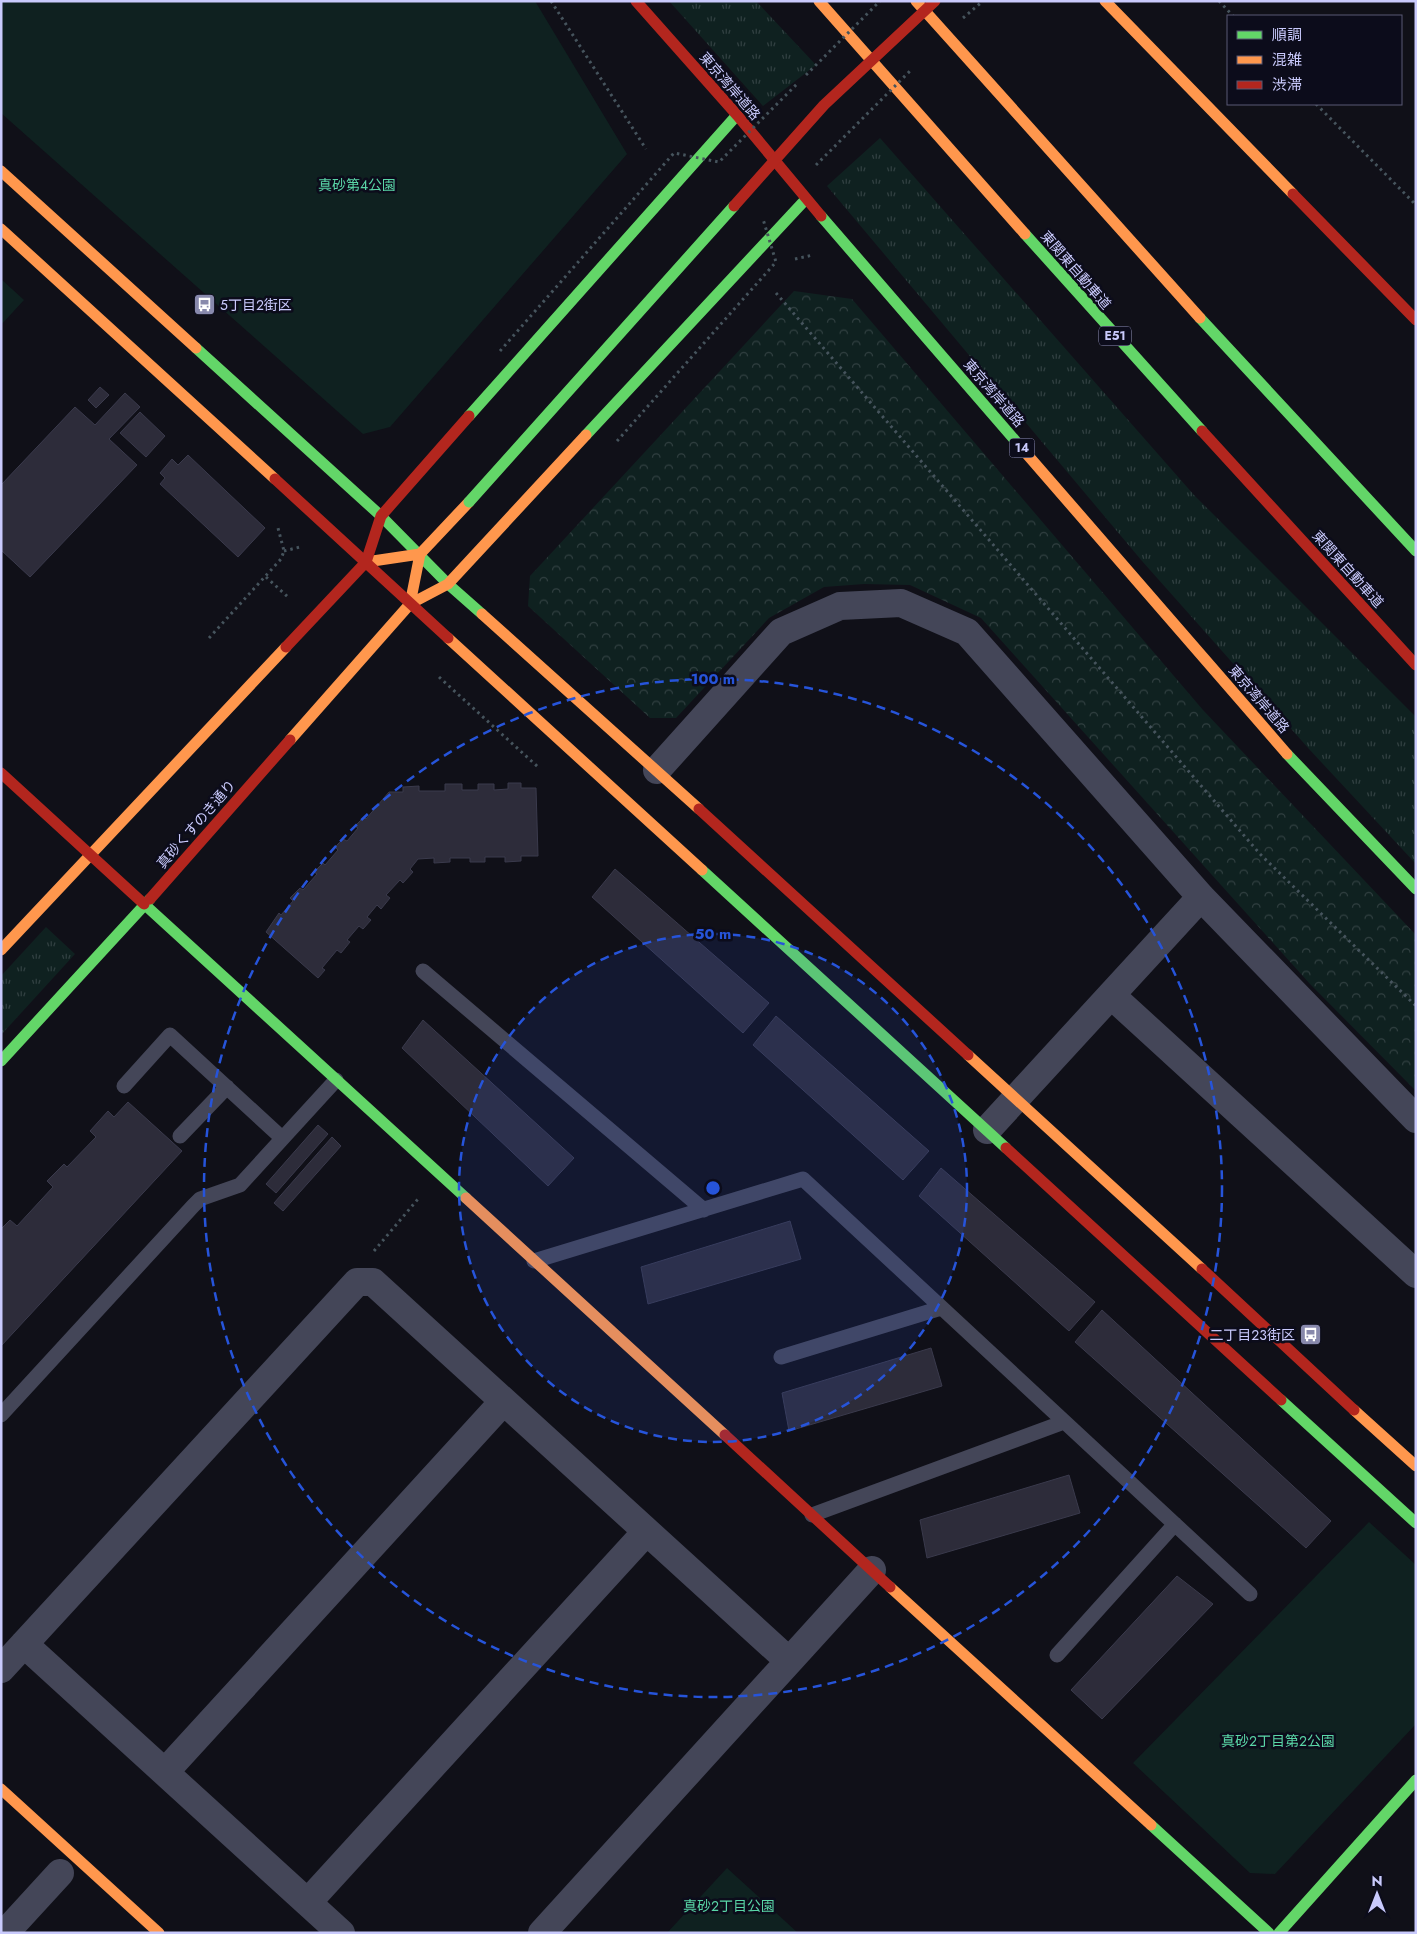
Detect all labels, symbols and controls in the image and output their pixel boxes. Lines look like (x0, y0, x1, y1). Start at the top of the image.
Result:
legend (1227, 15, 1402, 105)
text: 順調 (1272, 24, 1302, 46)
street label: 東京湾岸道路 (695, 48, 765, 124)
text: 混雑 (1272, 49, 1302, 71)
text: 渋滞 (1272, 74, 1302, 96)
park label: 真砂第4公園 (318, 175, 396, 195)
street label: 東関東自動車道 (1036, 226, 1116, 314)
bus stop icon: 5丁目2街区 (192, 293, 216, 317)
place label: 5丁目2街区 (220, 295, 292, 315)
road number: E51 (1099, 326, 1131, 346)
street label: 東京湾岸道路 (959, 355, 1029, 431)
road number: 14 (1010, 438, 1034, 458)
street label: 東関東自動車道 (1308, 526, 1388, 612)
street label: 東京湾岸道路 (1224, 661, 1294, 737)
text: 100 m (691, 668, 735, 690)
street label: 真砂くすのき通り (152, 775, 240, 873)
text: 50 m (695, 923, 731, 945)
centre of rings (704, 1179, 722, 1197)
bus stop icon: 二丁目23街区 (1299, 1323, 1323, 1347)
place label: 二丁目23街区 (1209, 1325, 1295, 1345)
park label: 真砂2丁目第2公園 (1221, 1731, 1335, 1751)
north arrow (1352, 1869, 1402, 1919)
text: N (1371, 1871, 1383, 1891)
park label: 真砂2丁目公園 (683, 1896, 775, 1916)

